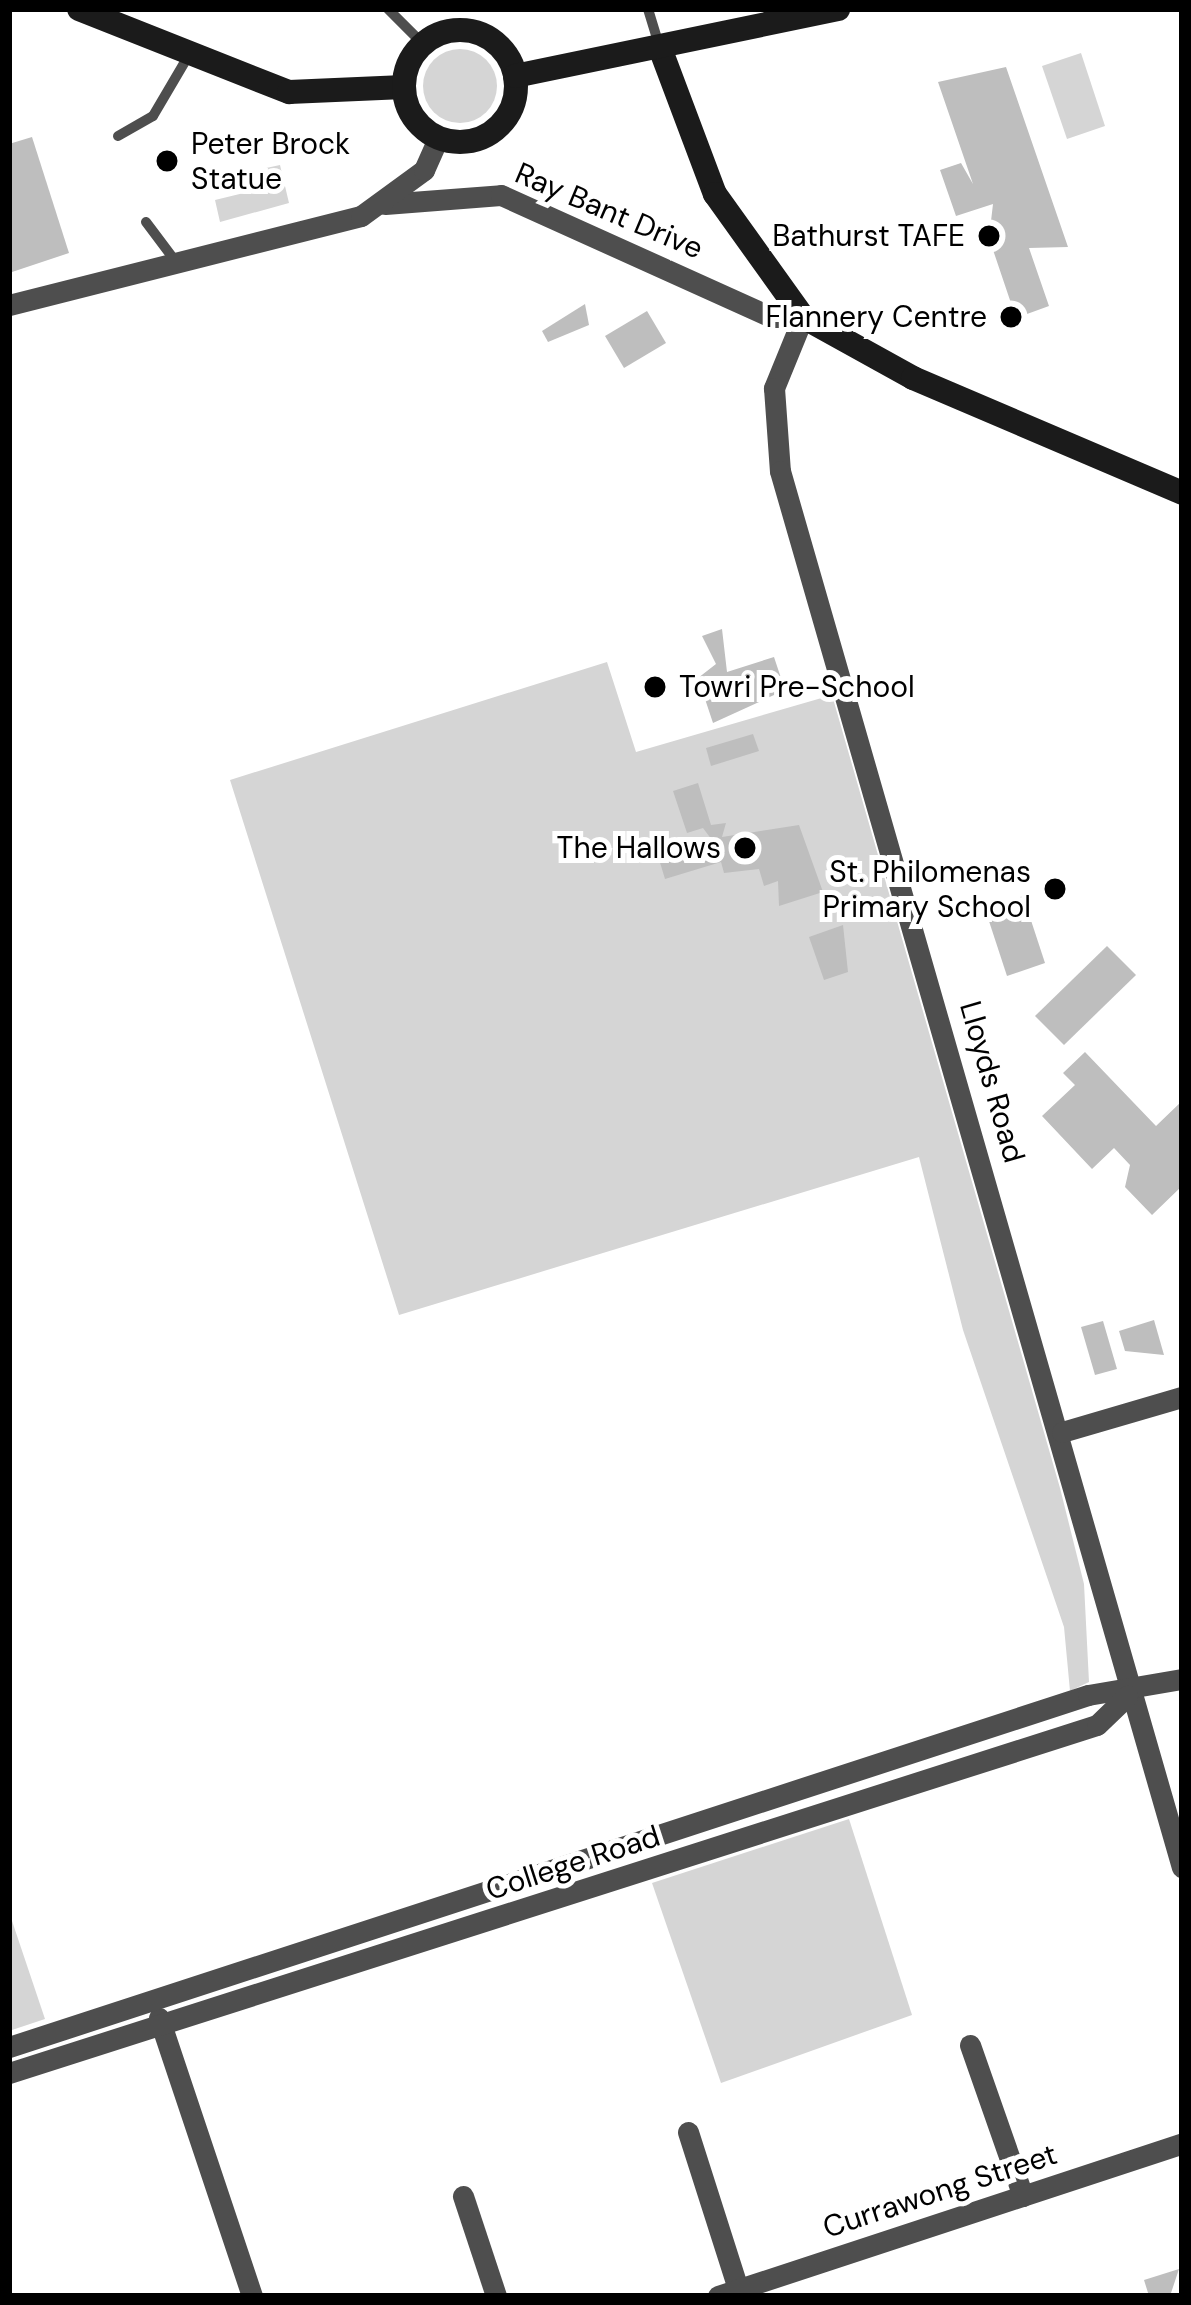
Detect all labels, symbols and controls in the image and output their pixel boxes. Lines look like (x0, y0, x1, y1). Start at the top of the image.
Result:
place label: Peter Brock Statue (191, 126, 350, 196)
marker: Peter Brock Statue (154, 148, 180, 174)
street label: Ray Bant Drive (510, 155, 708, 267)
place label: Bathurst TAFE (772, 218, 965, 254)
marker: Bathurst TAFE (976, 223, 1002, 249)
place label: Flannery Centre (766, 299, 987, 335)
marker: Flannery Centre (998, 304, 1024, 330)
place label: Towri Pre-School (679, 669, 915, 705)
marker: Towri Pre-School (642, 674, 668, 700)
place label: The Hallows (557, 830, 721, 866)
marker: The Hallows (732, 835, 758, 861)
place label: St. Philomenas Primary School (822, 854, 1031, 924)
marker: St. Philomenas Primary School (1042, 876, 1068, 902)
street label: Lloyds Road (952, 997, 1032, 1167)
street label: College Road (482, 1818, 664, 1908)
street label: Currawong Street (818, 2136, 1062, 2246)

